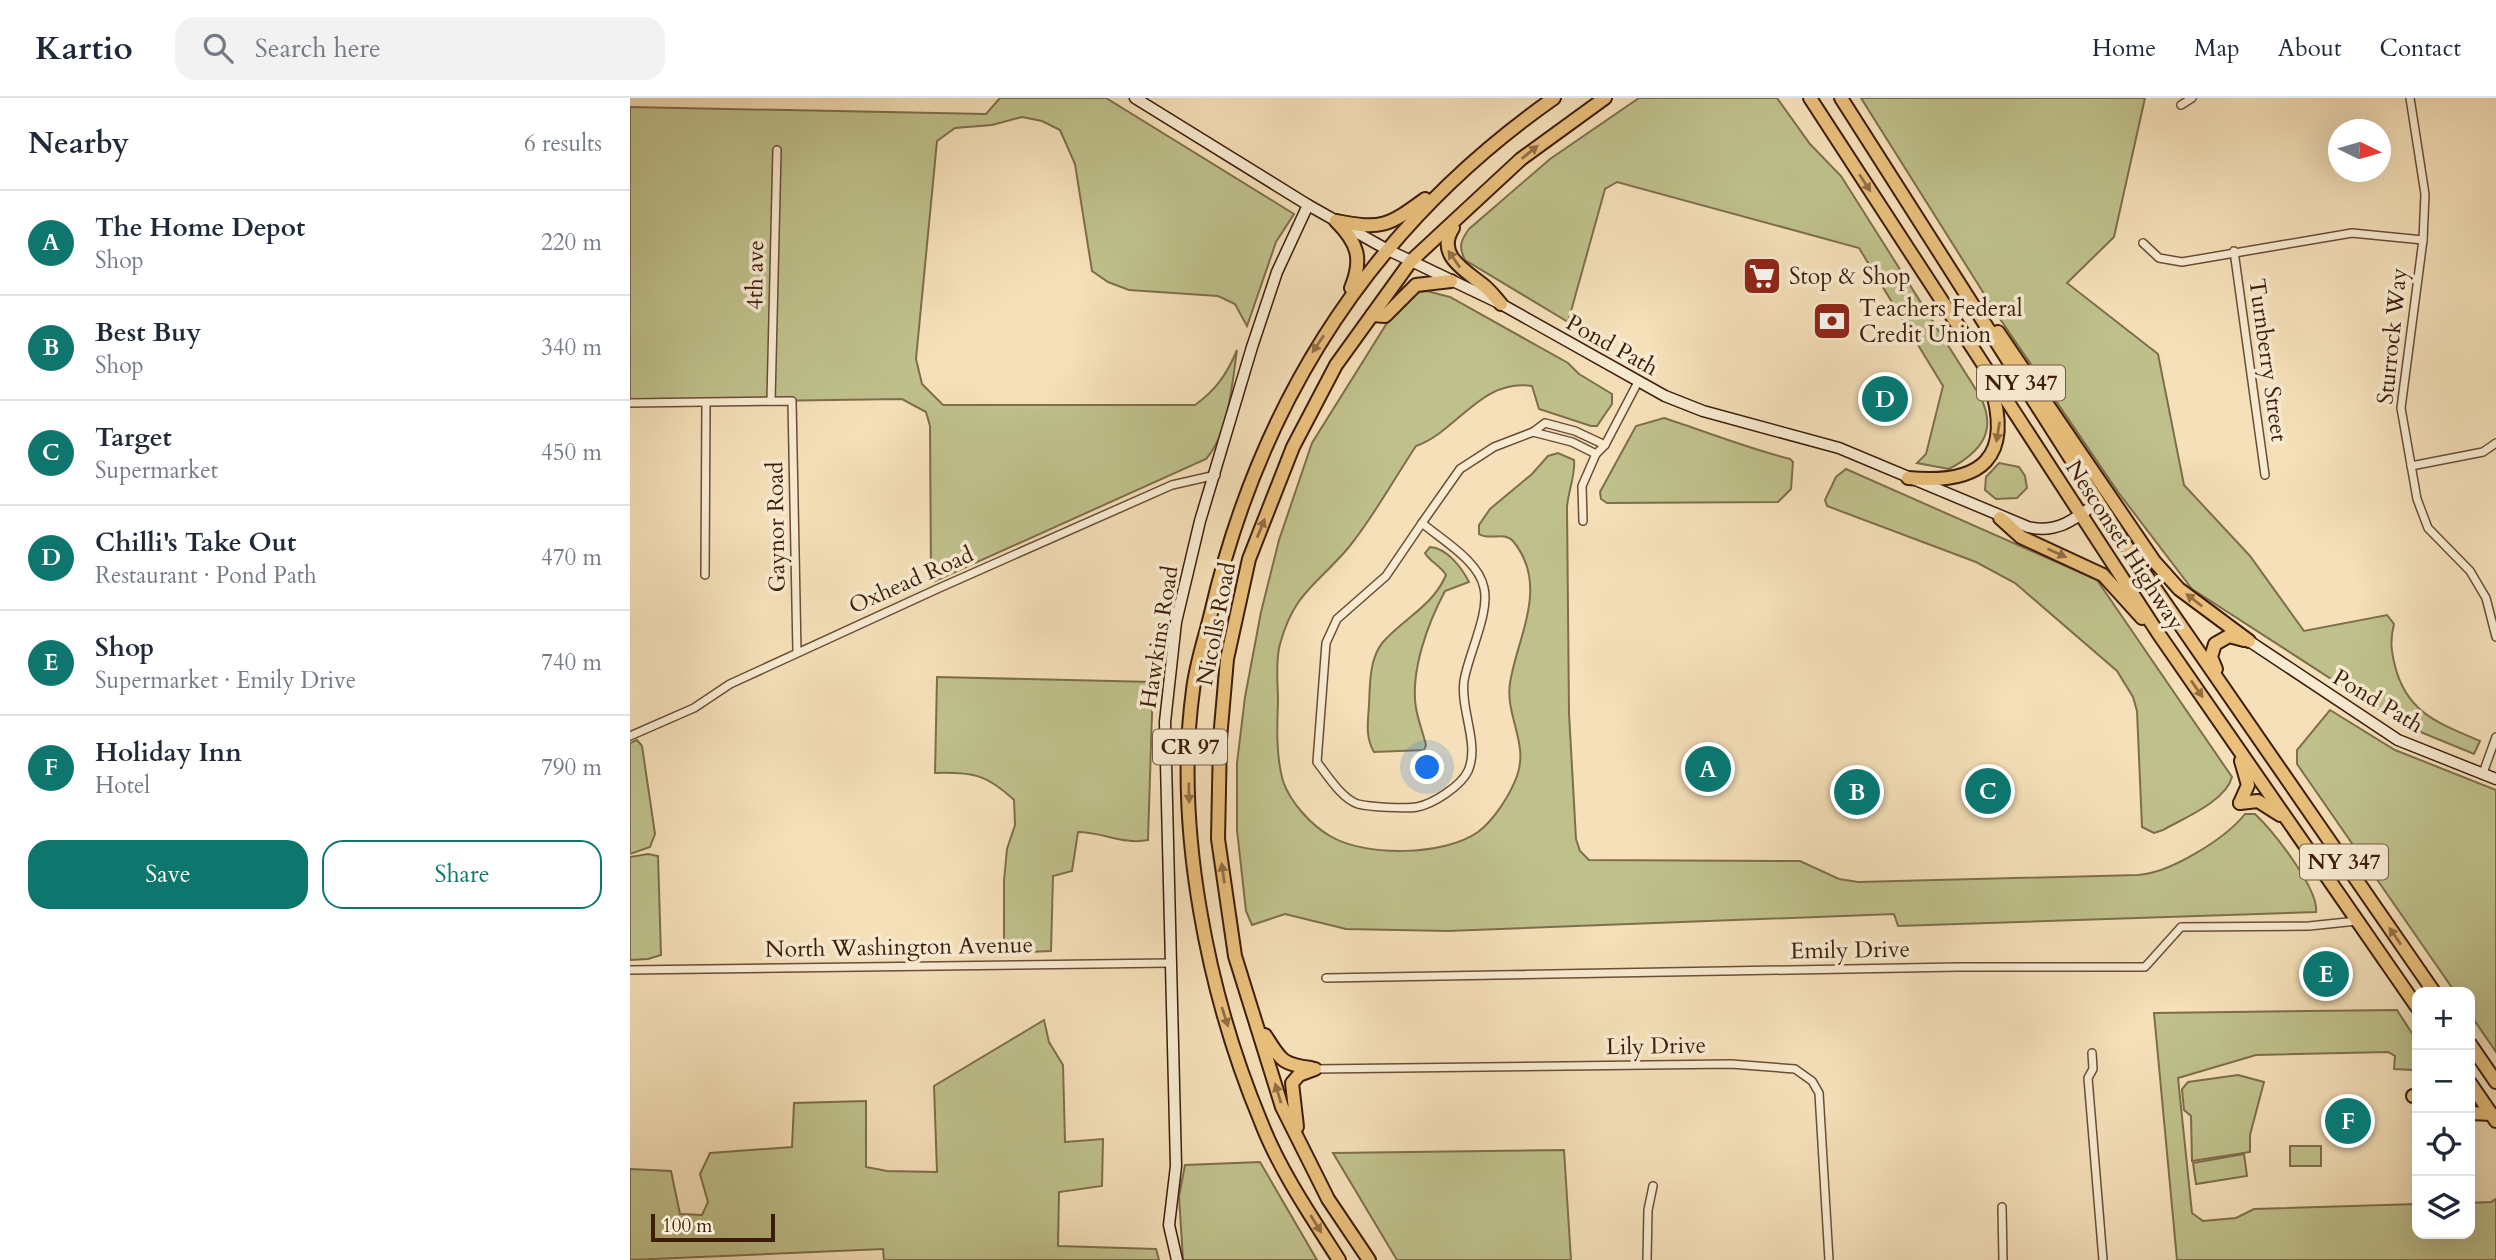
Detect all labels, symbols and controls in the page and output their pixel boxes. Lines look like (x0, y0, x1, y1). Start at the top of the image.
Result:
search box (175, 17, 665, 80)
text: Kartio (35, 26, 133, 71)
icon: search (199, 29, 237, 67)
text: Search here (255, 31, 381, 66)
text: Home (2092, 32, 2156, 65)
text: Map (2194, 32, 2240, 65)
text: About (2278, 32, 2342, 65)
text: Contact (2380, 32, 2461, 65)
north arrow (2328, 119, 2391, 182)
text: Nearby (28, 123, 129, 164)
text: 6 results (524, 128, 602, 159)
one-way arrow (1521, 145, 1538, 160)
one-way arrow (1859, 173, 1872, 192)
text: The Home Depot (95, 210, 305, 245)
text: A (42, 227, 60, 258)
text: 220 m (541, 227, 602, 258)
street label: 4th ave (739, 240, 771, 310)
text: Shop (95, 245, 144, 276)
one-way arrow (1447, 250, 1461, 268)
supermarket icon: Stop & Shop (1741, 255, 1783, 297)
place label: Stop & Shop (1789, 261, 1911, 292)
street label: Sturrock Way (2369, 266, 2415, 406)
street label: Turnberry Street (2241, 277, 2295, 443)
place label: Teachers Federal Credit Union (1859, 293, 2023, 350)
bank icon: Teachers Federal Credit Union (1811, 300, 1853, 342)
street label: Pond Path (1560, 307, 1664, 383)
text: Best Buy (95, 315, 201, 350)
text: B (43, 332, 59, 363)
text: 340 m (541, 332, 602, 363)
one-way arrow (1312, 335, 1325, 354)
text: Shop (95, 350, 144, 381)
road number: NY 347 (1977, 366, 2065, 400)
pin: D (1862, 373, 1908, 425)
text: Target (95, 420, 172, 455)
one-way arrow (1992, 421, 2003, 443)
text: C (42, 437, 60, 468)
text: 450 m (541, 437, 602, 468)
street label: Nesconset Highway (2058, 454, 2192, 636)
text: Supermarket (95, 455, 218, 486)
street label: Gaynor Road (759, 461, 793, 593)
one-way arrow (1256, 518, 1267, 539)
text: Chilli's Take Out (95, 525, 296, 560)
street label: Oxhead Road (844, 538, 979, 621)
text: D (41, 542, 61, 573)
text: 470 m (541, 542, 602, 573)
one-way arrow (2047, 547, 2067, 559)
street label: Nicolls Road (1189, 559, 1243, 688)
text: Restaurant · Pond Path (95, 560, 317, 591)
street label: Hawkins Road (1132, 563, 1186, 710)
one-way arrow (2185, 594, 2203, 608)
text: Shop (95, 630, 154, 665)
text: E (44, 647, 58, 678)
text: 740 m (541, 647, 602, 678)
street label: Pond Path (2327, 662, 2430, 740)
text: Supermarket · Emily Drive (95, 665, 356, 696)
one-way arrow (2190, 680, 2204, 698)
road number: CR 97 (1153, 730, 1227, 764)
text: Holiday Inn (95, 735, 242, 770)
pin: A (1685, 743, 1731, 795)
your location (1410, 750, 1444, 784)
text: F (44, 752, 58, 783)
text: 790 m (541, 752, 602, 783)
pin: C (1965, 765, 2011, 817)
pin: B (1834, 766, 1880, 818)
text: Hotel (95, 770, 150, 801)
one-way arrow (1183, 782, 1195, 804)
button: Save (28, 840, 308, 909)
button: Share (322, 840, 602, 909)
road number: NY 347 (2300, 844, 2388, 880)
one-way arrow (1217, 862, 1228, 884)
one-way arrow (2388, 927, 2402, 945)
street label: North Washington Avenue (765, 929, 1033, 965)
street label: Emily Drive (1790, 933, 1910, 967)
pin: E (2303, 948, 2349, 1000)
map controls (2412, 987, 2475, 1239)
button: + (2412, 987, 2475, 1050)
one-way arrow (1221, 1006, 1231, 1027)
street label: Lily Drive (1606, 1030, 1706, 1062)
button: − (2412, 1050, 2475, 1113)
one-way arrow (1272, 1082, 1283, 1103)
pin: F (2325, 1095, 2371, 1147)
button: locate (2412, 1113, 2475, 1176)
button: layers (2412, 1176, 2475, 1239)
scale bar (651, 1211, 775, 1243)
text: 100 m (662, 1213, 712, 1239)
one-way arrow (1310, 1214, 1323, 1234)

